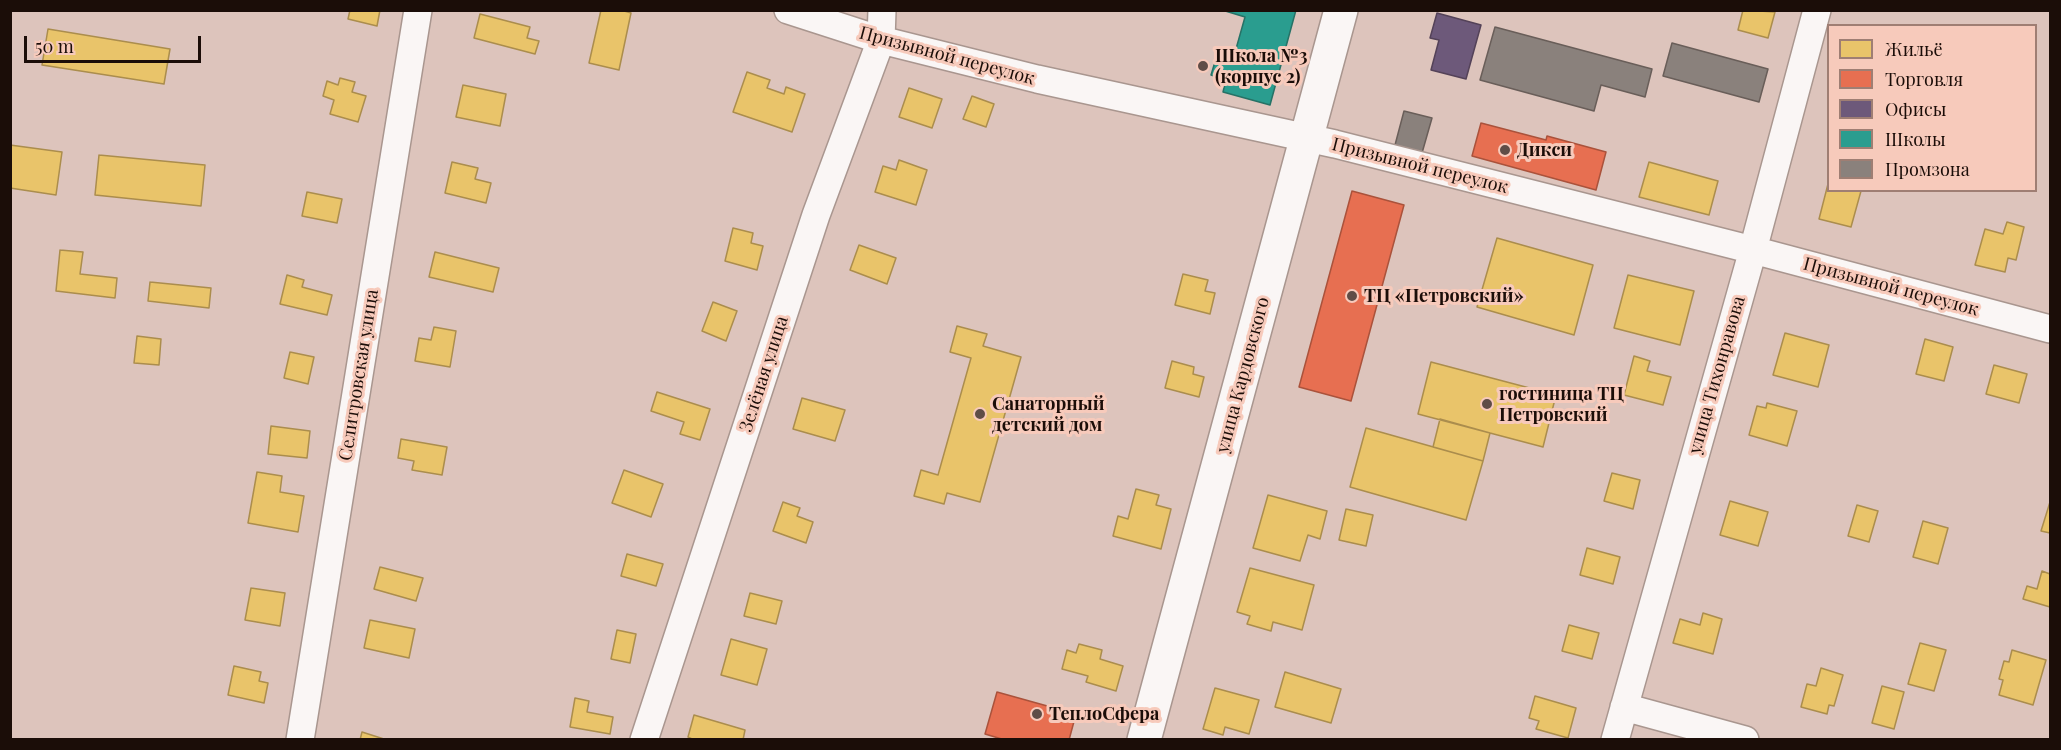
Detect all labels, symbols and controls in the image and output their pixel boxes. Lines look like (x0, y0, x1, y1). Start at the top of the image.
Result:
street label: Призывной переулок (857, 22, 1037, 90)
scale bar (27, 24, 204, 62)
legend (1827, 24, 2037, 192)
text: 50 m (35, 34, 74, 58)
text: Жильё (1885, 37, 1943, 61)
place label: Школа №3 (корпус 2) (1215, 45, 1307, 88)
marker: Школа №3 (корпус 2) (1196, 59, 1210, 73)
text: Торговля (1885, 67, 1963, 91)
text: Офисы (1885, 97, 1946, 121)
text: Школы (1885, 127, 1946, 151)
street label: Призывной переулок (1330, 134, 1510, 198)
place label: Дикси (1517, 139, 1572, 161)
marker: Дикси (1498, 143, 1512, 157)
text: Промзона (1885, 157, 1970, 181)
street label: Призывной переулок (1801, 253, 1981, 321)
place label: ТЦ «Петровский» (1364, 285, 1524, 307)
street label: Селитровская улица (335, 288, 383, 462)
marker: ТЦ «Петровский» (1345, 289, 1359, 303)
street label: улица Тихонравова (1684, 294, 1750, 456)
street label: улица Кардовского (1212, 295, 1274, 455)
street label: Зелёная улица (735, 313, 793, 435)
place label: гостиница ТЦ Петровский (1499, 383, 1624, 426)
place label: Санаторный детский дом (992, 393, 1104, 436)
marker: гостиница ТЦ Петровский (1480, 397, 1494, 411)
marker: Санаторный детский дом (973, 407, 987, 421)
place label: ТеплоСфера (1049, 703, 1159, 725)
marker: ТеплоСфера (1030, 707, 1044, 721)

